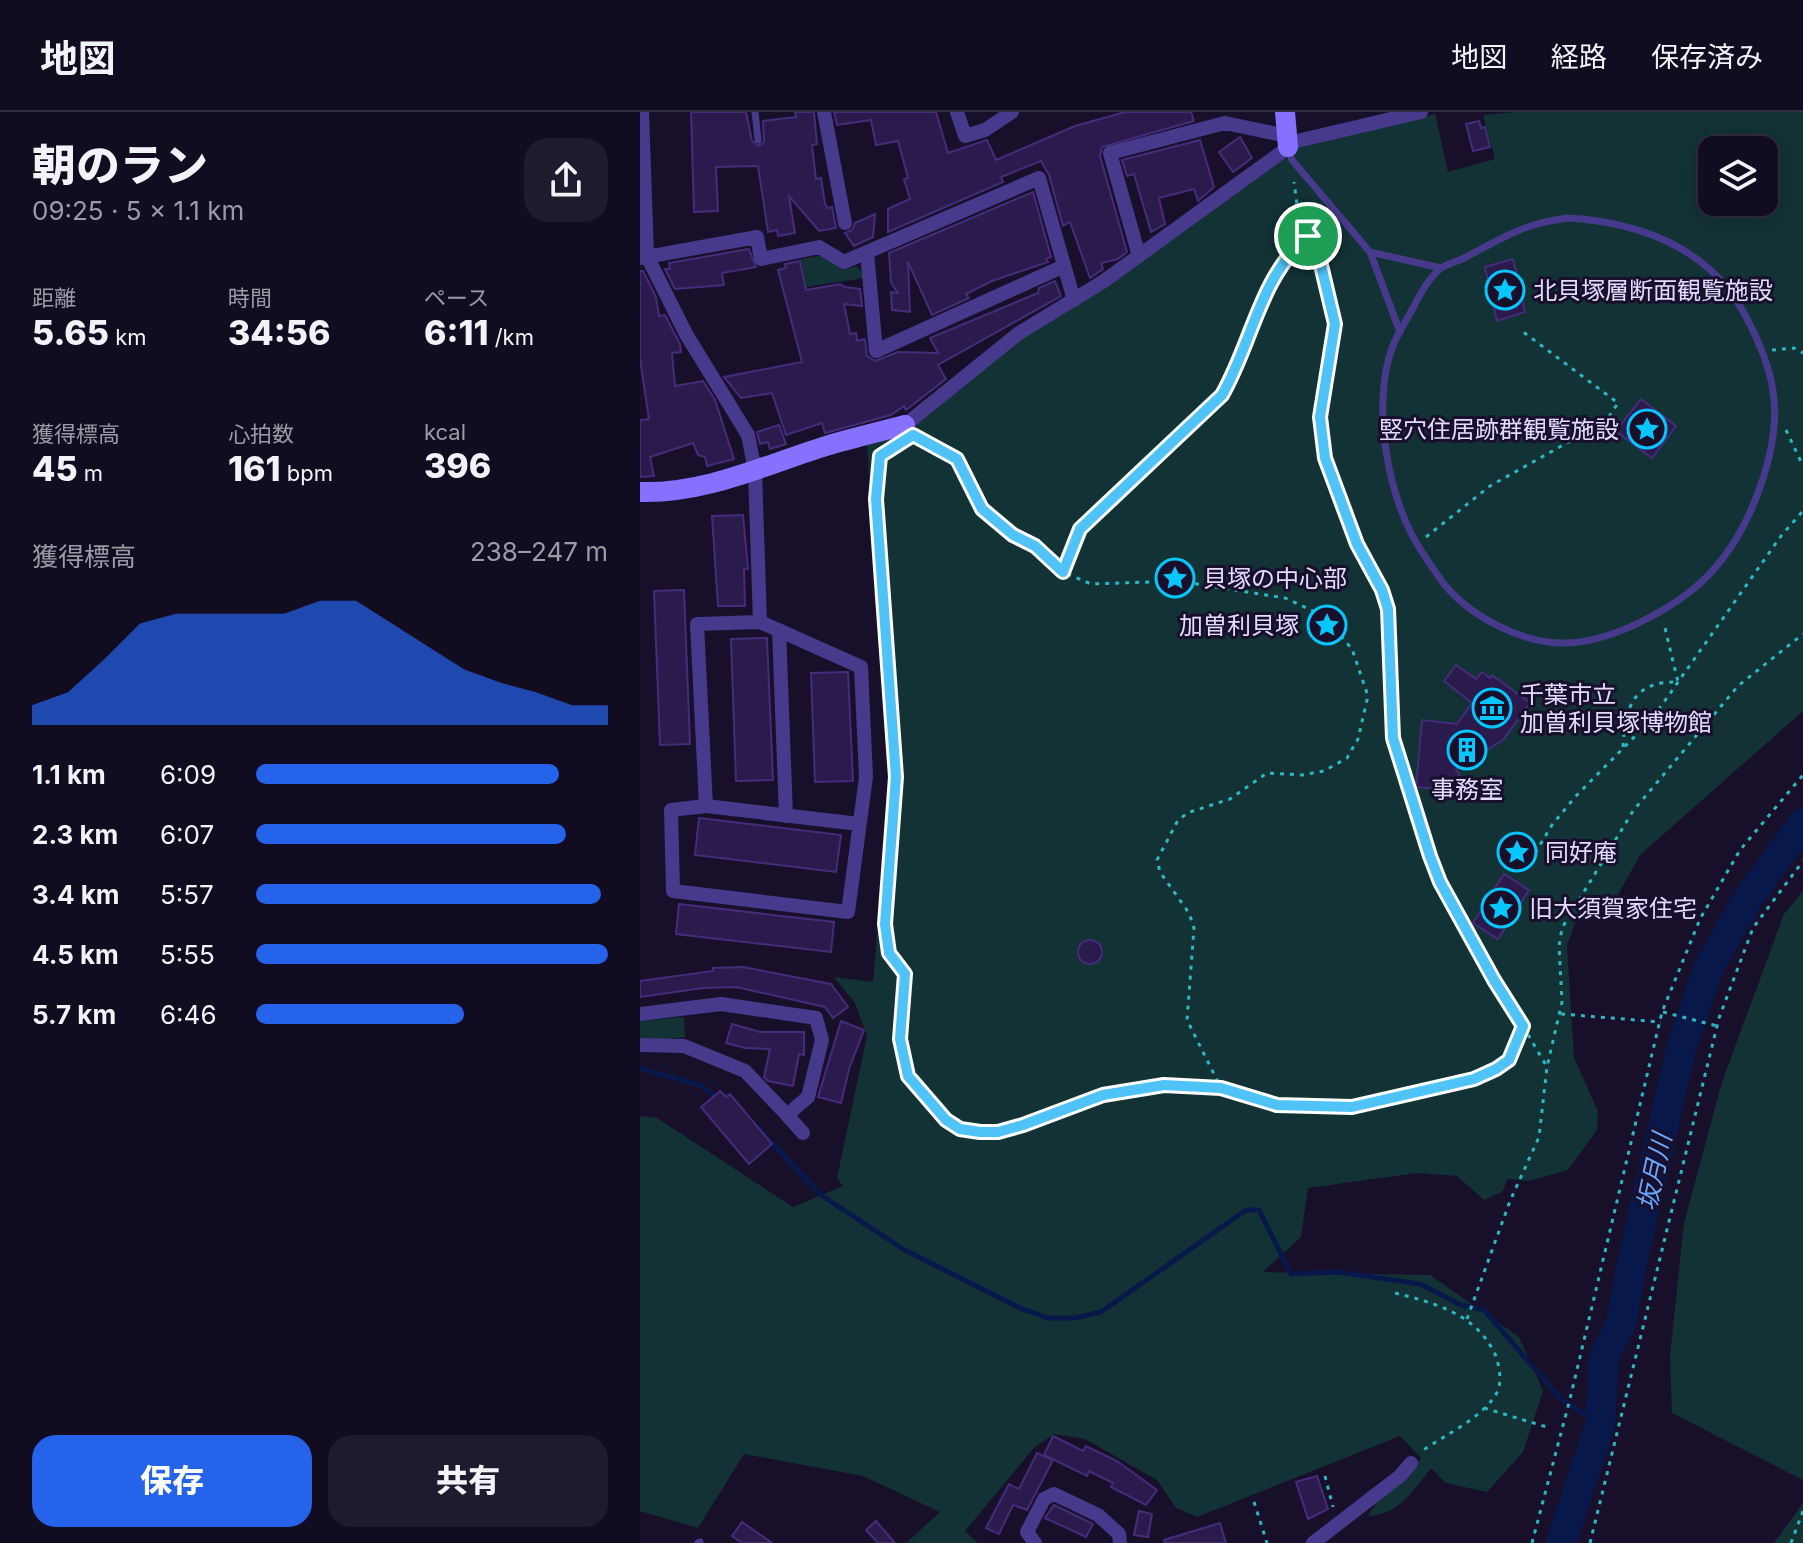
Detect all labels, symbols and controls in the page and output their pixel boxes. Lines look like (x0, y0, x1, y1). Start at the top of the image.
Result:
text: 地図 (40, 35, 116, 81)
text: 地図 (1451, 40, 1507, 74)
text: 経路 (1551, 40, 1607, 74)
text: 保存済み (1651, 40, 1763, 74)
map controls (1698, 136, 1778, 216)
button: layers (1698, 136, 1778, 216)
text: 朝のラン (32, 138, 208, 192)
button: share (524, 138, 608, 222)
text: 09:25 · 5 × 1.1 km (32, 195, 244, 226)
pin (1274, 202, 1342, 270)
icon: arrive (1286, 214, 1330, 258)
place icon: 北貝塚層断面観覧施設 (1484, 269, 1526, 311)
place label: 北貝塚層断面観覧施設 (1533, 276, 1773, 305)
text: 距離 (32, 285, 76, 311)
text: 時間 (228, 285, 272, 311)
text: ペース (424, 285, 489, 311)
text: 5.65 (32, 312, 109, 353)
text: 34:56 (228, 312, 330, 353)
text: 6:11 (424, 312, 489, 353)
text: km (109, 324, 147, 350)
text: /km (489, 324, 534, 350)
place icon: 竪穴住居跡群観覧施設 (1626, 408, 1668, 450)
place label: 竪穴住居跡群観覧施設 (1379, 415, 1619, 444)
text: kcal (424, 419, 466, 445)
text: 獲得標高 (32, 421, 120, 447)
text: 心拍数 (228, 421, 294, 447)
text: 396 (424, 445, 491, 486)
text: 45 (32, 448, 78, 489)
text: 161 (228, 448, 281, 489)
text: m (78, 460, 103, 486)
text: bpm (281, 460, 333, 486)
text: 238–247 m (470, 536, 608, 567)
text: 獲得標高 (32, 541, 136, 572)
place icon: 貝塚の中心部 (1154, 557, 1196, 599)
place label: 貝塚の中心部 (1203, 564, 1347, 593)
place icon: 加曽利貝塚 (1306, 604, 1348, 646)
place label: 加曽利貝塚 (1179, 611, 1299, 640)
place label: 千葉市立 加曽利貝塚博物館 (1520, 680, 1712, 737)
museum icon: 千葉市立 加曽利貝塚博物館 (1471, 687, 1513, 729)
building icon: 事務室 (1446, 729, 1488, 771)
text: 1.1 km (32, 759, 106, 790)
text: 6:09 (160, 759, 216, 790)
place label: 事務室 (1431, 775, 1503, 804)
text: 2.3 km (32, 819, 118, 850)
text: 6:07 (160, 819, 214, 850)
place icon: 同好庵 (1496, 831, 1538, 873)
place label: 同好庵 (1545, 838, 1617, 867)
text: 3.4 km (32, 879, 119, 910)
text: 5:57 (160, 879, 214, 910)
place icon: 旧大須賀家住宅 (1480, 887, 1522, 929)
place label: 旧大須賀家住宅 (1529, 894, 1697, 923)
text: 4.5 km (32, 939, 119, 970)
text: 5:55 (160, 939, 215, 970)
text: 5.7 km (32, 999, 116, 1030)
text: 6:46 (160, 999, 217, 1030)
water label: 坂月川 (1631, 1128, 1678, 1213)
button: 保存 (32, 1435, 312, 1527)
button: 共有 (328, 1435, 608, 1527)

